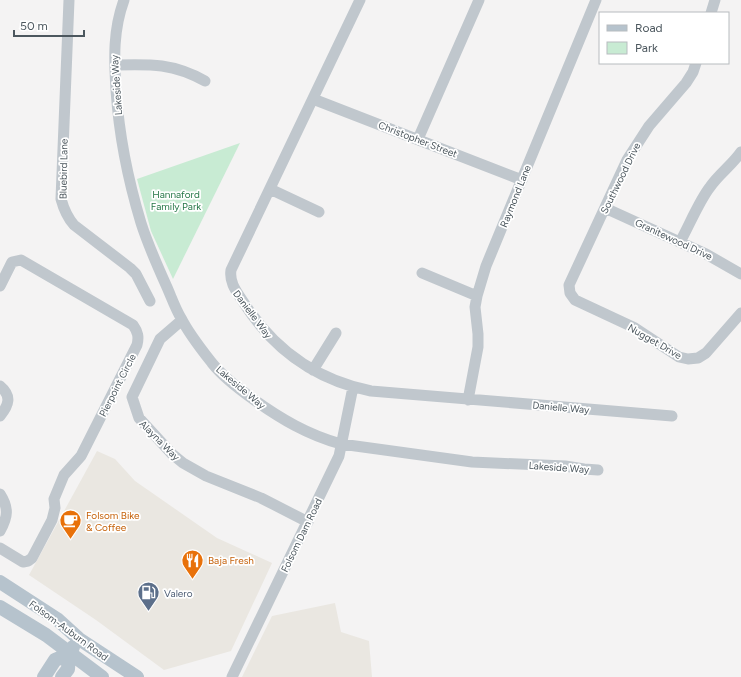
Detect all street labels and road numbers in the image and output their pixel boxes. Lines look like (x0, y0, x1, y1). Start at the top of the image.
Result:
street label: Lakeside Way (108, 53, 125, 116)
street label: Christopher Street (377, 118, 459, 161)
street label: Bluebird Lane (56, 138, 71, 199)
street label: Southwood Drive (598, 140, 644, 216)
street label: Raymond Lane (497, 163, 534, 229)
street label: Granitewood Drive (633, 216, 715, 263)
street label: Danielle Way (230, 288, 275, 342)
street label: Nugget Drive (626, 321, 684, 362)
street label: Pierpoint Circle (96, 351, 139, 419)
street label: Lakeside Way (213, 363, 269, 412)
street label: Danielle Way (532, 399, 591, 417)
street label: Alayna Way (137, 417, 183, 464)
street label: Lakeside Way (528, 459, 590, 476)
street label: Folsom Dam Road (278, 496, 325, 574)
street label: Folsom-Auburn Road (27, 597, 111, 664)

